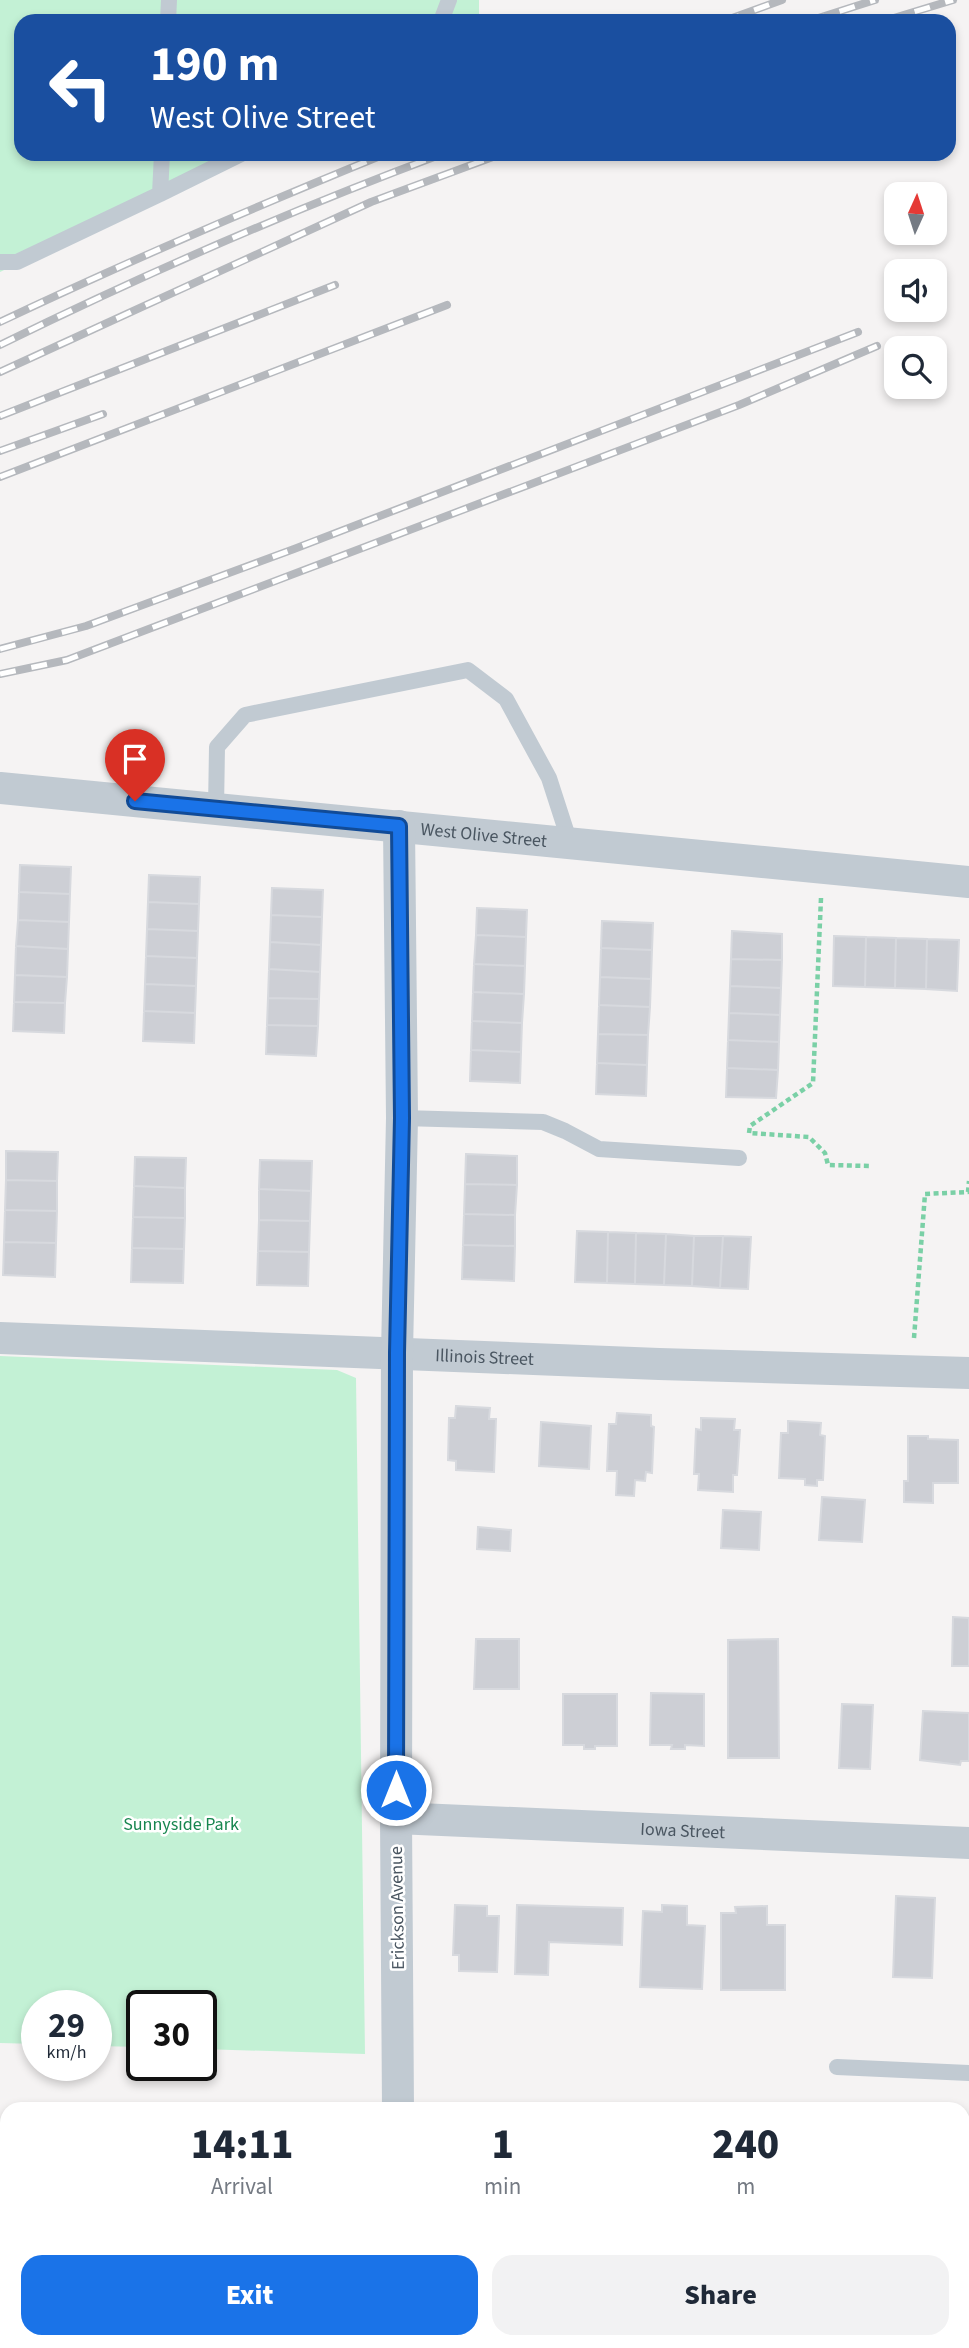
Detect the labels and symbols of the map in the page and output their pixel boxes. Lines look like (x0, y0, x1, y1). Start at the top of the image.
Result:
north arrow (884, 182, 947, 245)
pin (105, 729, 165, 801)
street label: West Olive Street (419, 817, 548, 854)
street label: Illinois Street (435, 1343, 534, 1372)
position arrow (359, 1753, 433, 1827)
park label: Sunnyside Park (123, 1812, 239, 1837)
street label: Iowa Street (640, 1817, 726, 1845)
street label: Erickson Avenue (384, 1846, 411, 1970)
speed limit sign: 30 (126, 1990, 217, 2081)

